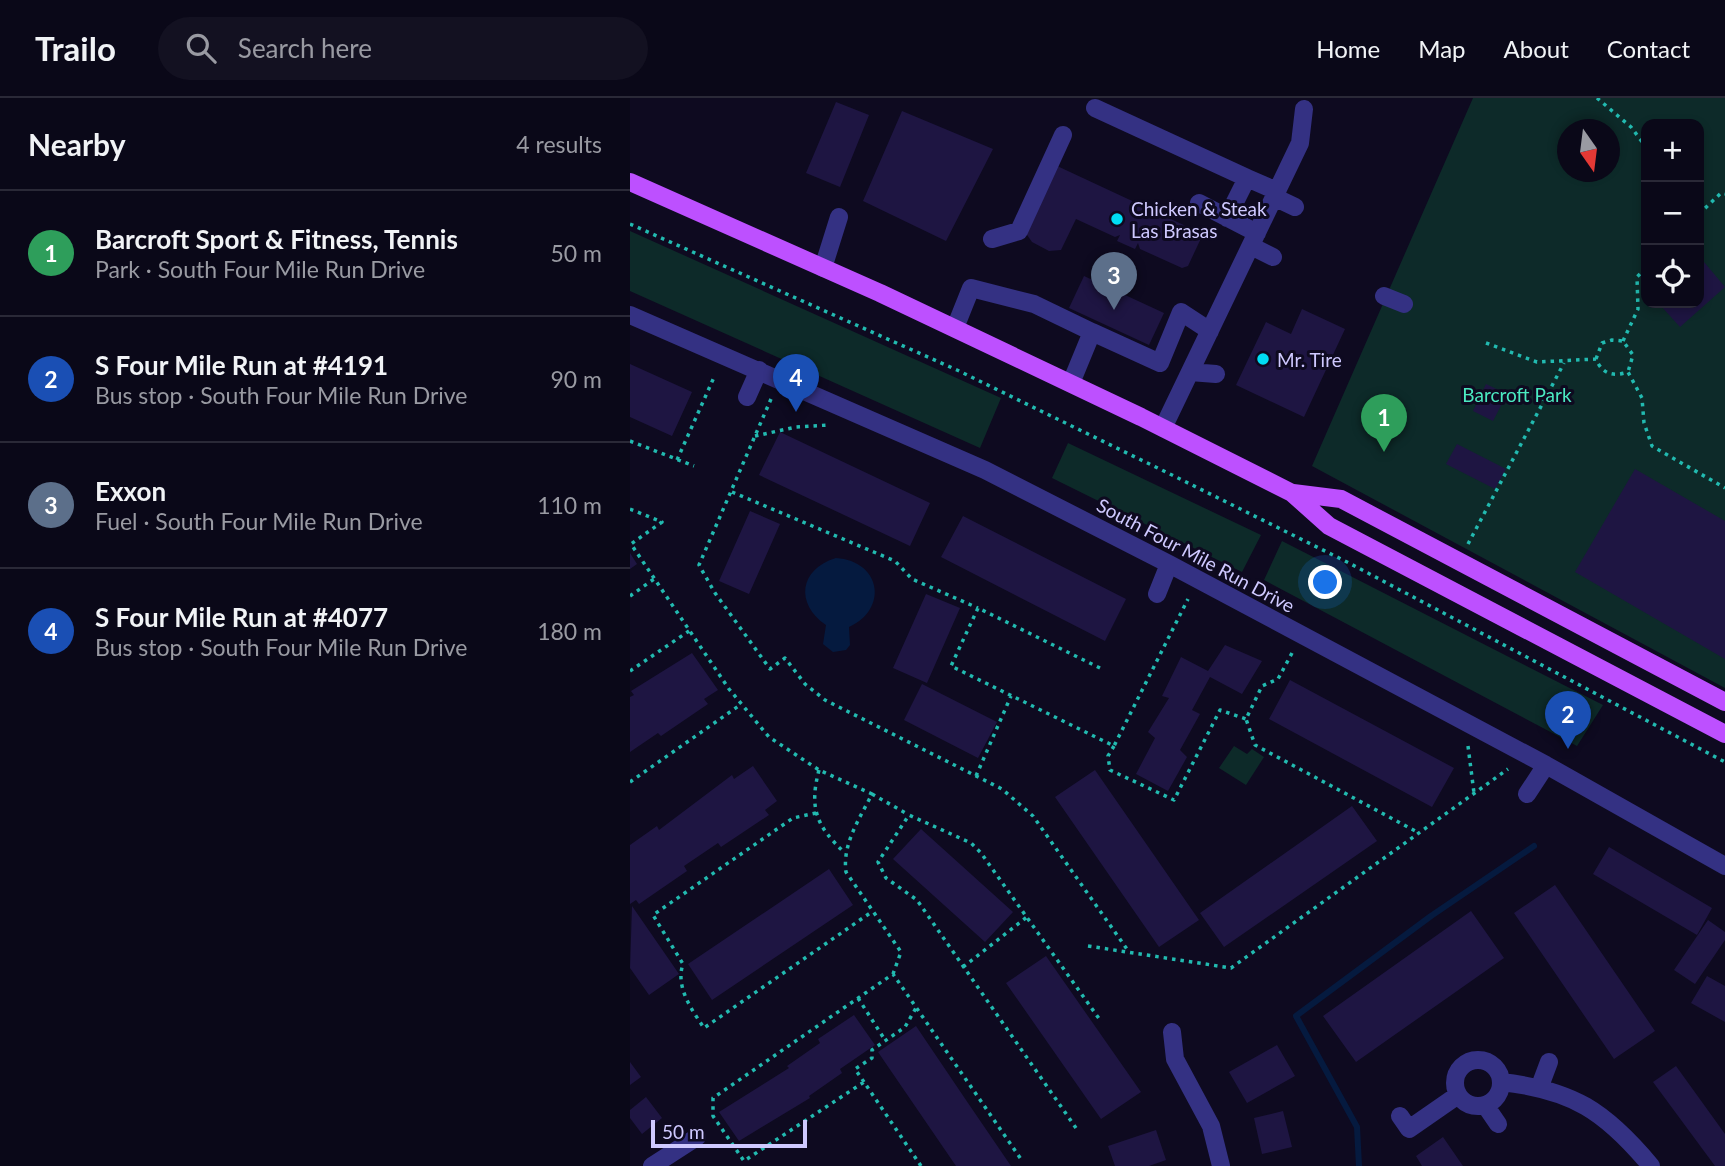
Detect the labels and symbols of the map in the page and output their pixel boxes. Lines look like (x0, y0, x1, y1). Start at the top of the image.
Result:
north arrow (1557, 119, 1620, 182)
place label: Chicken & Steak Las Brasas (1131, 197, 1267, 242)
marker: Chicken & Steak Las Brasas (1109, 211, 1125, 227)
pin: 3 (1091, 252, 1137, 310)
place label: Mr. Tire (1277, 348, 1342, 371)
marker: Mr. Tire (1255, 351, 1271, 367)
pin: 4 (773, 354, 819, 412)
park label: Barcroft Park (1462, 383, 1572, 406)
pin: 1 (1361, 394, 1407, 452)
street label: South Four Mile Run Drive (1093, 493, 1299, 617)
your location (1308, 565, 1342, 599)
pin: 2 (1545, 691, 1591, 749)
scale bar (651, 1117, 807, 1149)

